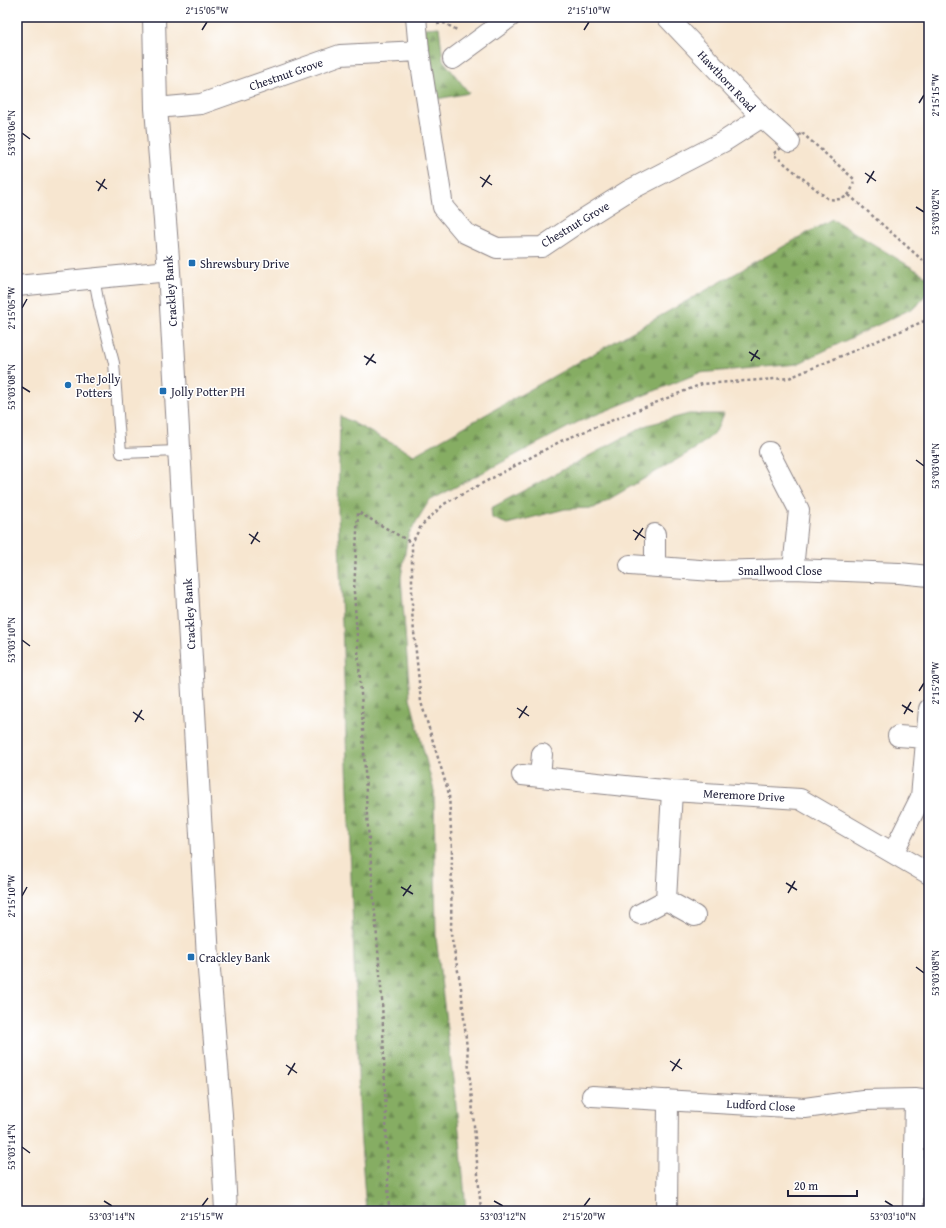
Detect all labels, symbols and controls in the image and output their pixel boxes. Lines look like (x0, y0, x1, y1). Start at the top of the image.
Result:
text: 2°15'05"W (185, 3, 229, 18)
text: 2°15'10"W (567, 3, 611, 18)
street label: Hawthorn Road (694, 46, 760, 116)
street label: Chestnut Grove (247, 53, 326, 95)
text: 2°15'15"W (928, 73, 943, 117)
text: 53°03'06"N (4, 110, 19, 156)
text: 53°03'02"N (928, 189, 943, 235)
street label: Chestnut Grove (538, 197, 613, 251)
street label: Crackley Bank (159, 254, 181, 327)
place label: Shrewsbury Drive (200, 255, 290, 272)
marker: Shrewsbury Drive (187, 258, 197, 268)
text: 2°15'05"W (4, 286, 19, 330)
text: 53°03'08"N (4, 364, 19, 410)
place label: The Jolly Potters (76, 370, 120, 401)
marker: The Jolly Potters (63, 380, 73, 390)
place label: Jolly Potter PH (169, 383, 245, 400)
marker: Jolly Potter PH (158, 386, 168, 396)
text: 53°03'04"N (928, 443, 943, 489)
street label: Smallwood Close (738, 562, 822, 579)
street label: Crackley Bank (179, 577, 199, 650)
text: 53°03'10"N (4, 617, 19, 663)
text: 2°15'20"W (928, 661, 943, 705)
street label: Meremore Drive (703, 784, 786, 806)
text: 2°15'10"W (4, 874, 19, 918)
place label: Crackley Bank (199, 949, 271, 966)
text: 53°03'08"N (928, 950, 943, 996)
marker: Crackley Bank (186, 952, 196, 962)
street label: Ludford Close (726, 1095, 796, 1115)
text: 53°03'14"N (4, 1124, 19, 1170)
scale bar (788, 1172, 857, 1198)
text: 20 m (794, 1177, 818, 1194)
text: 53°03'14"N (89, 1209, 135, 1224)
text: 2°15'15"W (180, 1209, 224, 1224)
text: 53°03'12"N (480, 1209, 526, 1224)
text: 2°15'20"W (562, 1209, 606, 1224)
text: 53°03'10"N (870, 1209, 916, 1224)

